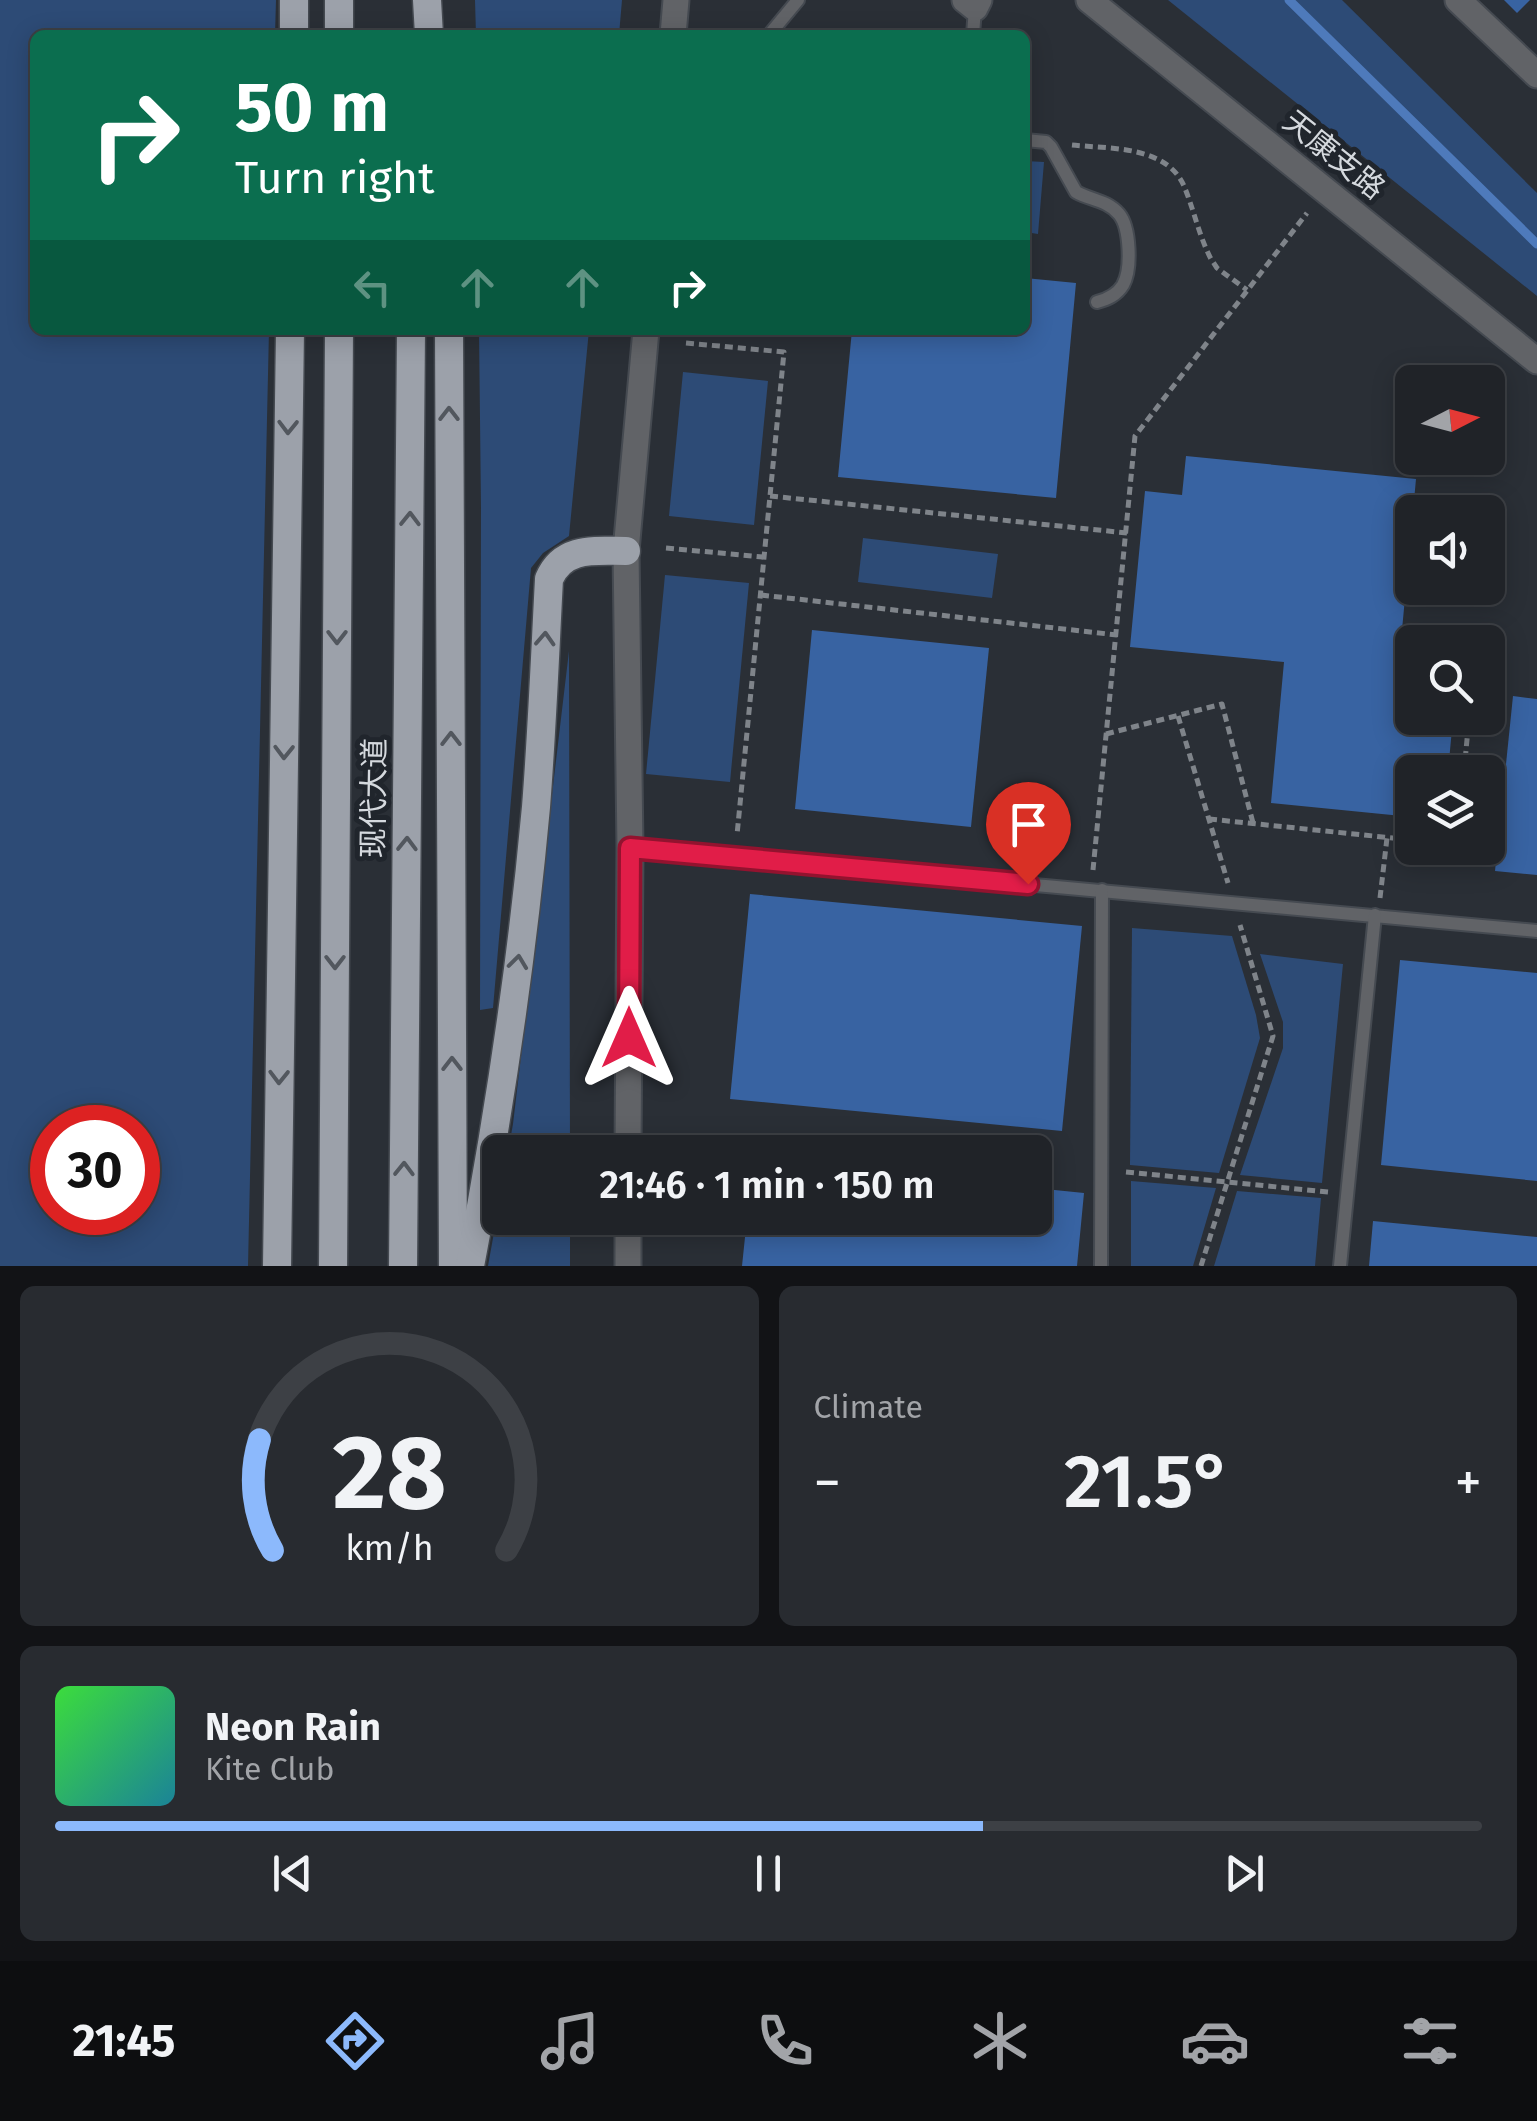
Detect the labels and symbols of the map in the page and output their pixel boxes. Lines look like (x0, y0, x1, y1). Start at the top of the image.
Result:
street label: 天康支路 (1276, 103, 1392, 207)
north arrow (1395, 365, 1505, 475)
one-way arrow (439, 405, 460, 421)
one-way arrow (278, 420, 299, 436)
one-way arrow (399, 510, 420, 526)
one-way arrow (326, 630, 348, 646)
one-way arrow (534, 630, 555, 646)
one-way arrow (440, 730, 462, 746)
street label: 现代大道 (355, 738, 393, 858)
one-way arrow (273, 746, 295, 761)
pin (986, 782, 1071, 885)
one-way arrow (396, 835, 417, 851)
one-way arrow (507, 954, 528, 970)
one-way arrow (324, 956, 346, 971)
position arrow (577, 986, 681, 1090)
one-way arrow (442, 1055, 463, 1071)
one-way arrow (269, 1070, 290, 1086)
speed limit sign: 30 (30, 1105, 160, 1235)
one-way arrow (393, 1160, 414, 1176)

